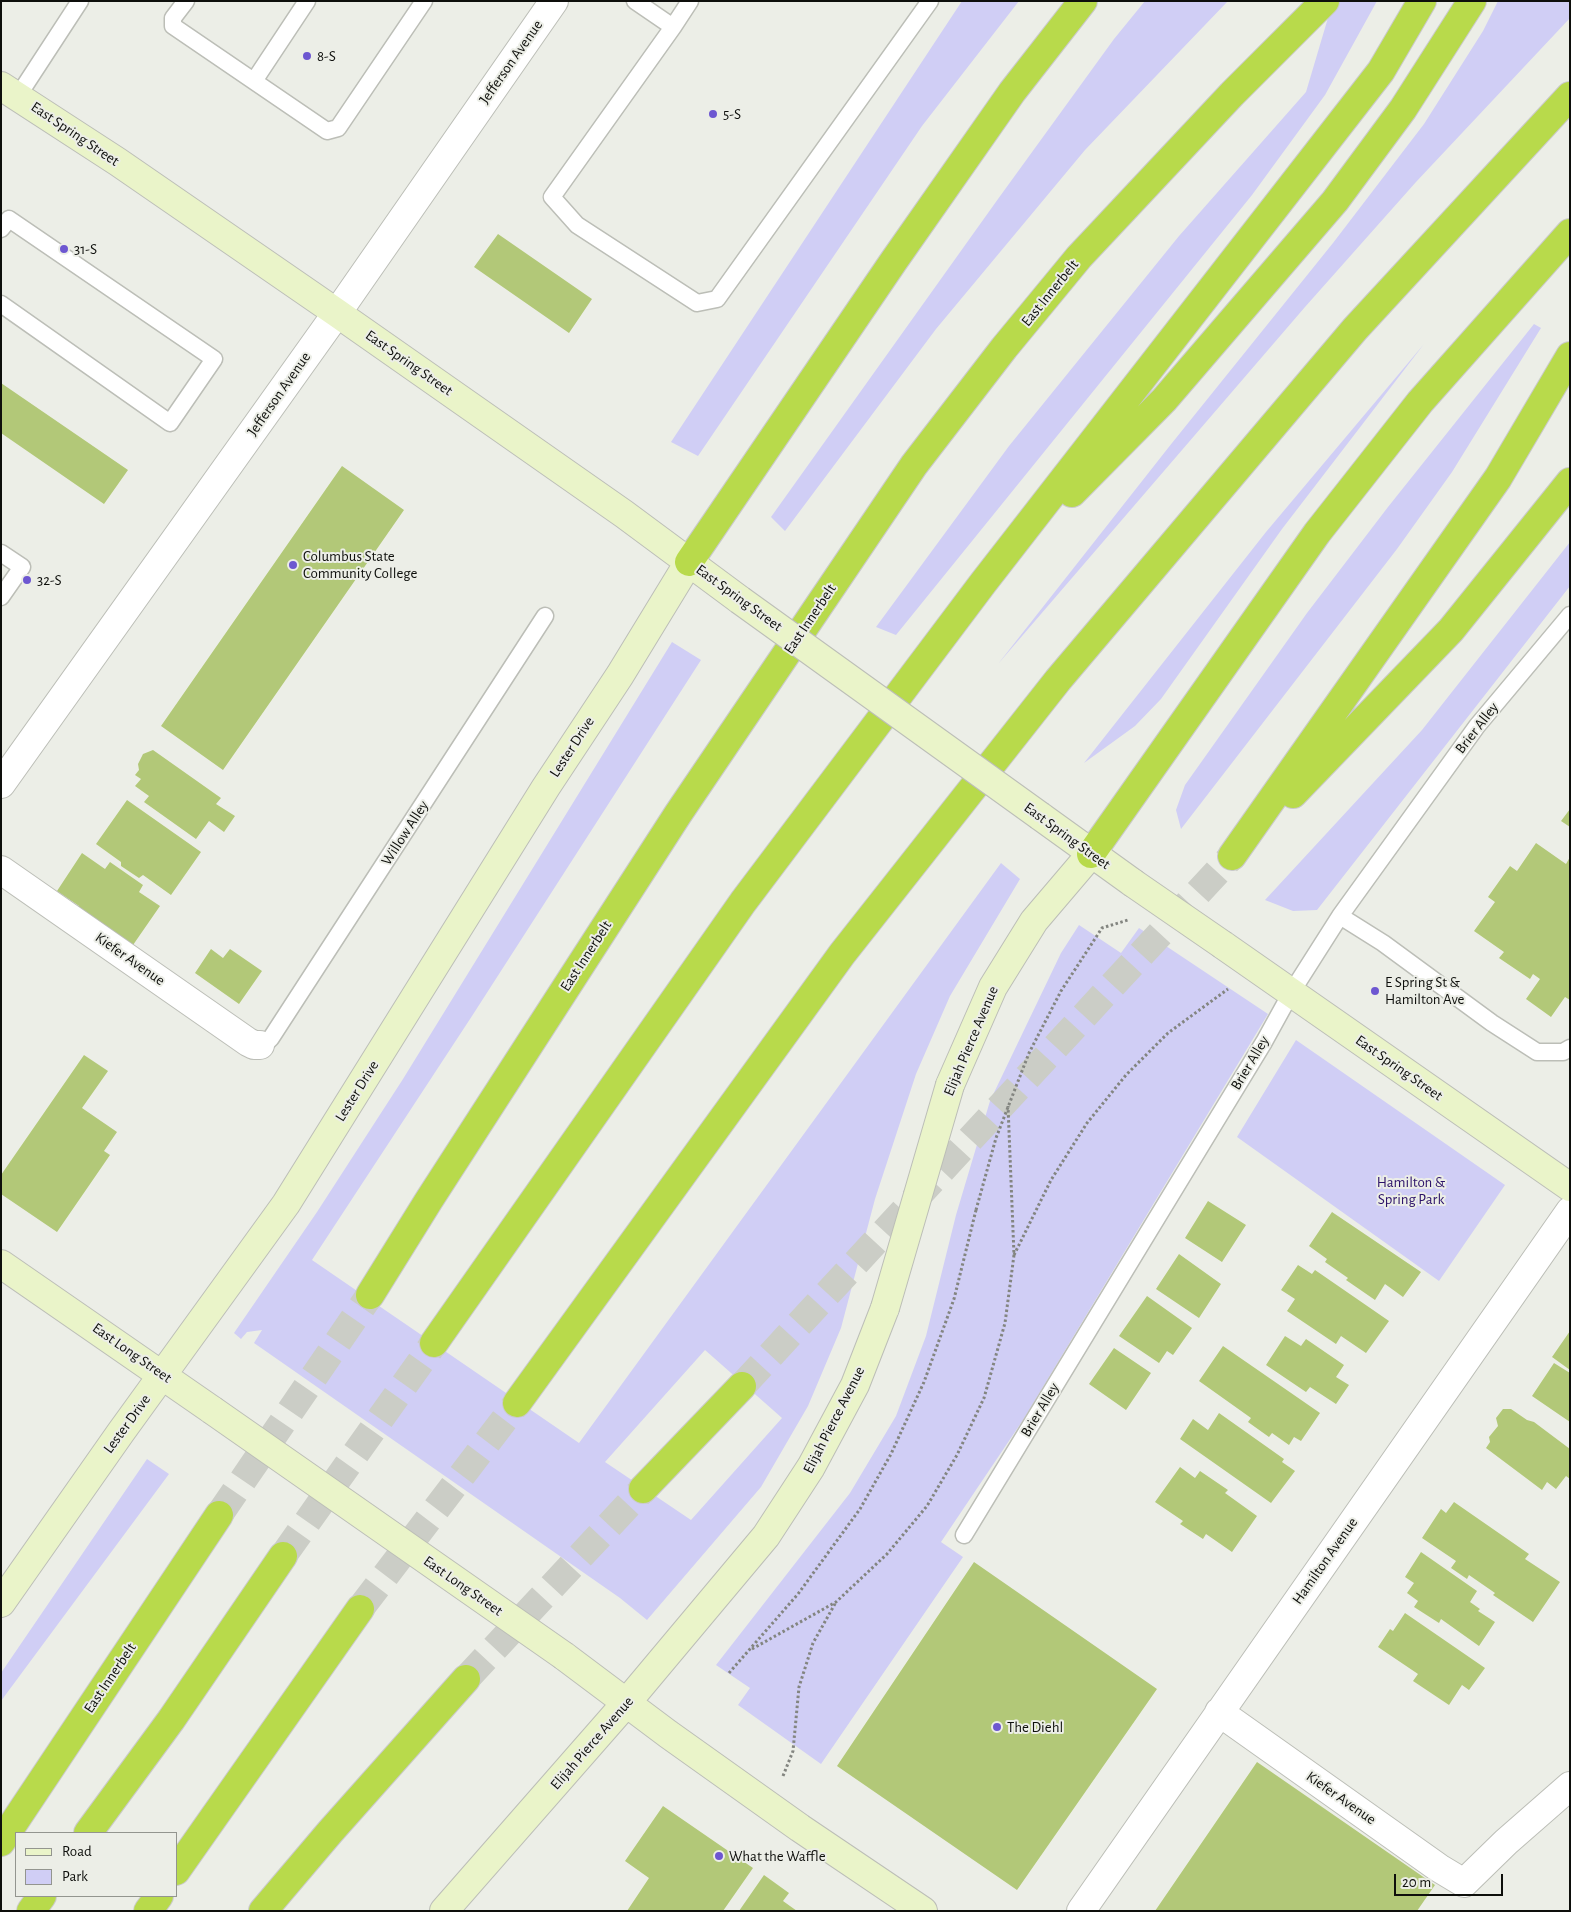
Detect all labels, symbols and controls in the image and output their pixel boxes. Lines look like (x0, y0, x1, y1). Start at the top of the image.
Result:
street label: Jefferson Avenue (475, 16, 547, 108)
place label: 8-S (317, 47, 336, 65)
marker: 8-S (301, 50, 313, 62)
street label: East Spring Street (27, 98, 123, 170)
place label: 5-S (723, 105, 741, 123)
marker: 5-S (707, 108, 719, 120)
place label: 31-S (74, 240, 97, 258)
marker: 31-S (58, 243, 70, 255)
street label: East Innerbelt (1018, 256, 1082, 330)
street label: East Spring Street (362, 326, 456, 400)
street label: Jefferson Avenue (243, 348, 315, 440)
place label: Columbus State Community College (303, 547, 417, 582)
marker: Columbus State Community College (287, 559, 299, 571)
street label: East Spring Street (692, 561, 786, 635)
place label: 32-S (37, 571, 62, 589)
marker: 32-S (21, 574, 33, 586)
street label: East Innerbelt (780, 580, 840, 658)
street label: Brier Alley (1451, 699, 1503, 757)
street label: Lester Drive (546, 713, 598, 781)
street label: Willow Alley (377, 797, 433, 869)
street label: East Spring Street (1020, 799, 1114, 873)
street label: East Innerbelt (556, 917, 616, 995)
street label: Kiefer Avenue (92, 928, 168, 990)
place label: E Spring St & Hamilton Ave (1385, 973, 1465, 1008)
street label: Elijah Pierce Avenue (940, 983, 1002, 1099)
marker: E Spring St & Hamilton Ave (1369, 985, 1381, 997)
street label: East Spring Street (1352, 1031, 1446, 1105)
street label: Brier Alley (1227, 1033, 1273, 1093)
street label: Lester Drive (331, 1057, 383, 1125)
park label: Hamilton & Spring Park (1377, 1173, 1445, 1208)
street label: East Long Street (89, 1319, 175, 1387)
street label: Elijah Pierce Avenue (799, 1363, 869, 1477)
street label: Brier Alley (1017, 1380, 1063, 1440)
street label: Lester Drive (100, 1391, 154, 1457)
street label: Hamilton Avenue (1288, 1514, 1362, 1608)
street label: East Long Street (420, 1552, 506, 1620)
street label: East Innerbelt (80, 1639, 140, 1717)
street label: Elijah Pierce Avenue (547, 1693, 637, 1793)
place label: The Diehl (1007, 1718, 1063, 1736)
marker: The Diehl (991, 1721, 1003, 1733)
street label: Kiefer Avenue (1303, 1767, 1379, 1829)
legend (15, 1832, 178, 1897)
text: Road (62, 1844, 92, 1859)
place label: What the Waffle (729, 1847, 826, 1865)
marker: What the Waffle (713, 1850, 725, 1862)
scale bar (1396, 1864, 1505, 1896)
text: Park (62, 1869, 88, 1884)
text: 20 m (1402, 1875, 1431, 1890)

